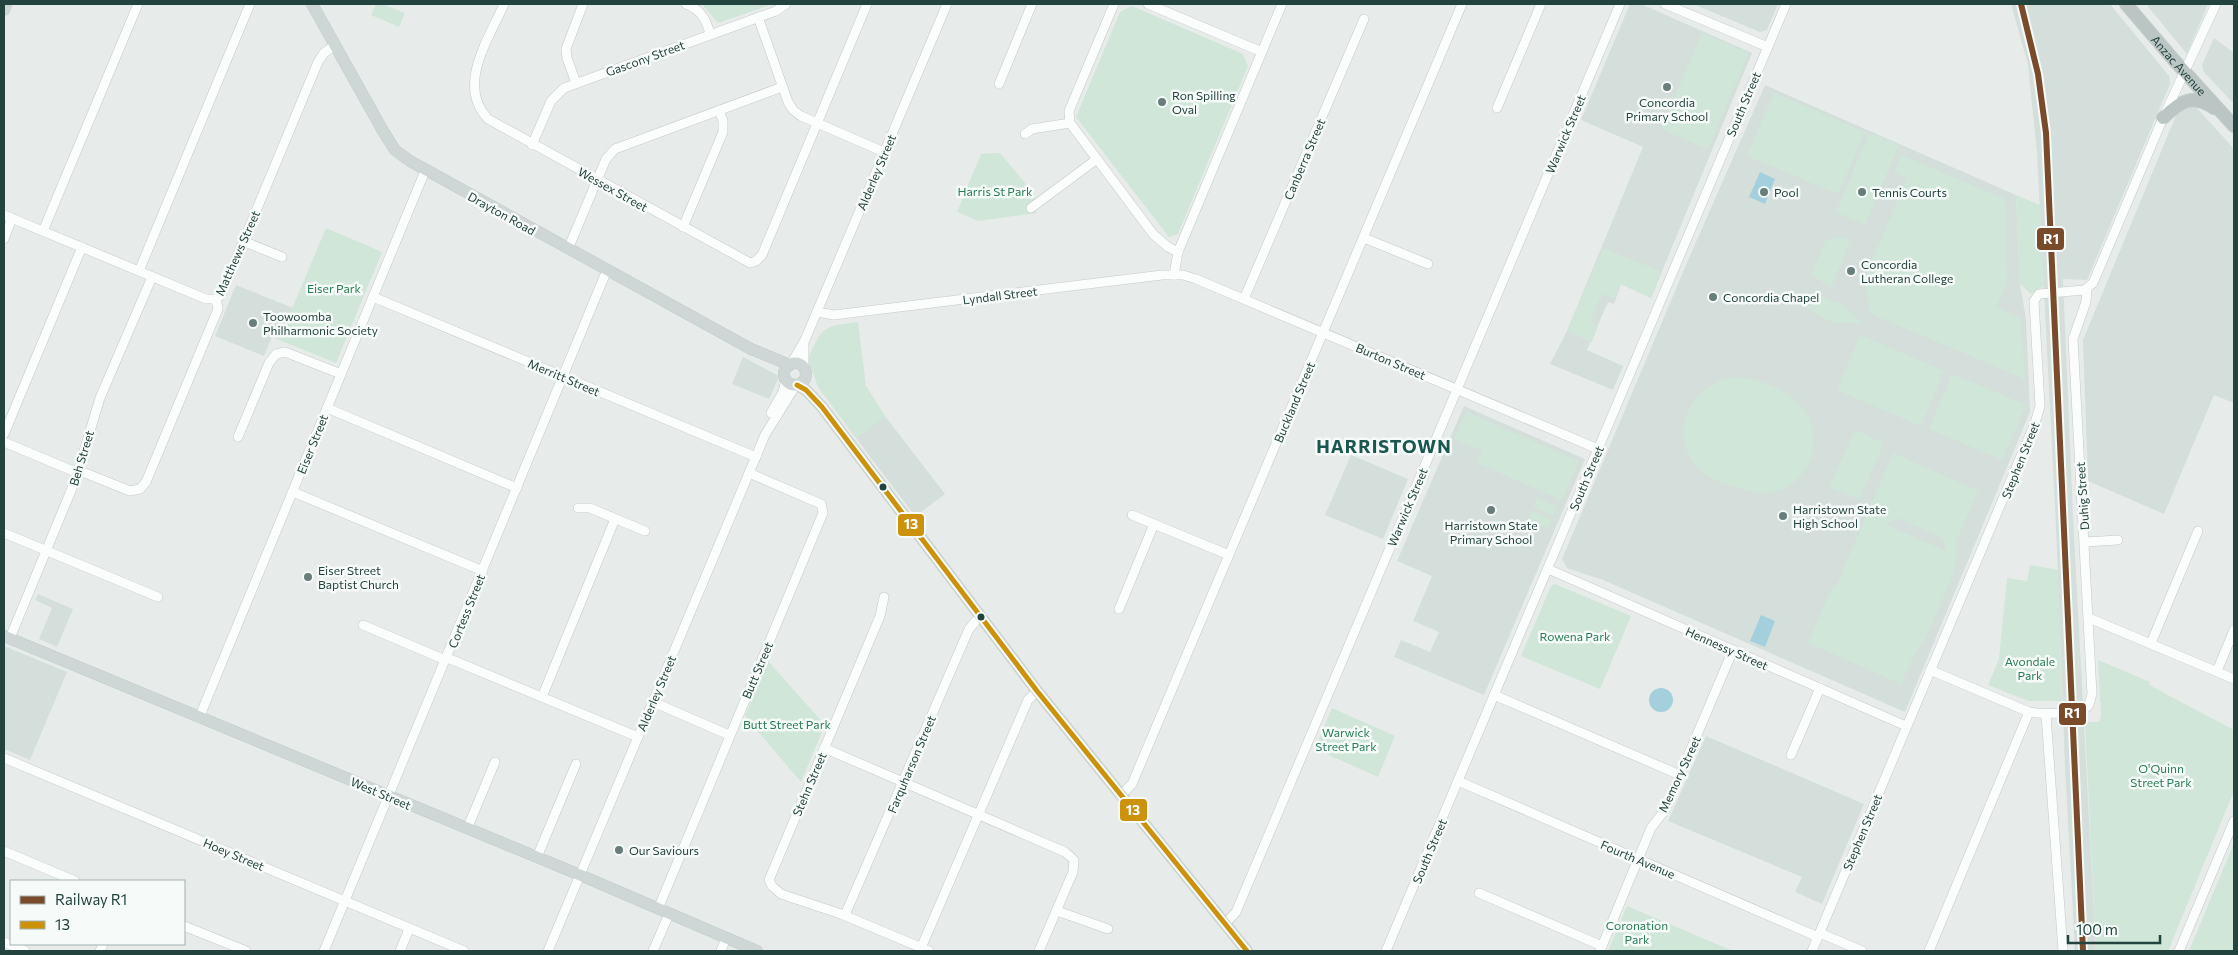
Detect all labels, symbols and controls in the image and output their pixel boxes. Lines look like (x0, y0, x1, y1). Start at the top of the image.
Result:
street label: Anzac Avenue (2149, 32, 2209, 98)
street label: Gascony Street (604, 37, 686, 79)
street label: South Street (1723, 69, 1763, 138)
marker: Concordia Primary School (1661, 81, 1673, 93)
place label: Ron Spilling Oval (1172, 88, 1236, 116)
street label: Warwick Street (1542, 93, 1588, 175)
place label: Concordia Primary School (1626, 95, 1708, 123)
marker: Ron Spilling Oval (1156, 96, 1168, 108)
street label: Canberra Street (1281, 116, 1327, 202)
street label: Alderley Street (854, 132, 898, 212)
street label: Wessex Street (576, 164, 650, 214)
park label: Harris St Park (958, 184, 1033, 198)
place label: Pool (1774, 185, 1799, 199)
place label: Tennis Courts (1872, 185, 1947, 199)
marker: Pool (1758, 186, 1770, 198)
marker: Tennis Courts (1856, 186, 1868, 198)
street label: Drayton Road (466, 189, 538, 237)
street label: Matthews Street (212, 208, 262, 298)
line badge: R1 (2036, 227, 2065, 251)
text: R1 (2043, 230, 2059, 247)
place label: Concordia Lutheran College (1861, 257, 1953, 285)
marker: Concordia Lutheran College (1845, 265, 1857, 277)
park label: Eiser Park (307, 281, 362, 295)
street label: Lyndall Street (962, 283, 1038, 307)
place label: Concordia Chapel (1723, 290, 1819, 304)
marker: Concordia Chapel (1707, 291, 1719, 303)
place label: Toowoomba Philharmonic Society (263, 309, 378, 337)
marker: Toowoomba Philharmonic Society (247, 317, 259, 329)
street label: Burton Street (1354, 340, 1428, 382)
street label: Merritt Street (526, 356, 602, 398)
street label: Buckland Street (1271, 360, 1317, 444)
street label: Eiser Street (294, 412, 330, 476)
street label: Stephen Street (1998, 420, 2042, 500)
street label: Beh Street (66, 429, 96, 487)
district label: HARRISTOWN (1316, 435, 1452, 457)
street label: South Street (1566, 443, 1606, 512)
street label: Duhig Street (2073, 461, 2091, 531)
street label: Warwick Street (1384, 466, 1430, 548)
unlabelled marker (878, 482, 888, 492)
place label: Harristown State High School (1793, 502, 1886, 530)
marker: Harristown State Primary School (1485, 504, 1497, 516)
marker: Harristown State High School (1777, 510, 1789, 522)
line badge: 13 (897, 513, 925, 537)
text: 13 (904, 515, 918, 532)
place label: Harristown State Primary School (1444, 518, 1538, 546)
place label: Eiser Street Baptist Church (318, 563, 399, 591)
marker: Eiser Street Baptist Church (302, 571, 314, 583)
street label: Cortess Street (445, 572, 487, 650)
unlabelled marker (976, 612, 986, 622)
street label: Hennessy Street (1684, 624, 1770, 672)
park label: Rowena Park (1540, 629, 1611, 643)
street label: Butt Street (739, 639, 775, 701)
street label: Alderley Street (634, 653, 678, 733)
park label: Avondale Park (2005, 654, 2055, 682)
line badge: R1 (2058, 702, 2087, 726)
text: R1 (2064, 704, 2080, 721)
street label: Farquharson Street (884, 713, 938, 815)
park label: Butt Street Park (743, 717, 831, 731)
park label: Warwick Street Park (1315, 725, 1377, 753)
street label: Memory Street (1655, 734, 1703, 814)
street label: Stehn Street (789, 750, 829, 818)
park label: O'Quinn Street Park (2130, 761, 2192, 789)
street label: West Street (349, 774, 413, 812)
street label: Stephen Street (1840, 792, 1884, 872)
line badge: 13 (1119, 798, 1148, 822)
text: 13 (1126, 801, 1140, 818)
street label: South Street (1409, 816, 1449, 885)
street label: Hoey Street (201, 835, 267, 873)
street label: Fourth Avenue (1599, 837, 1677, 881)
place label: Our Saviours (629, 843, 699, 857)
marker: Our Saviours (613, 844, 625, 856)
legend (10, 880, 185, 945)
text: Railway R1 (55, 890, 127, 908)
scale bar (2068, 912, 2160, 944)
text: 13 (55, 915, 70, 933)
park label: Coronation Park (1606, 918, 1668, 946)
text: 100 m (2076, 920, 2118, 938)

